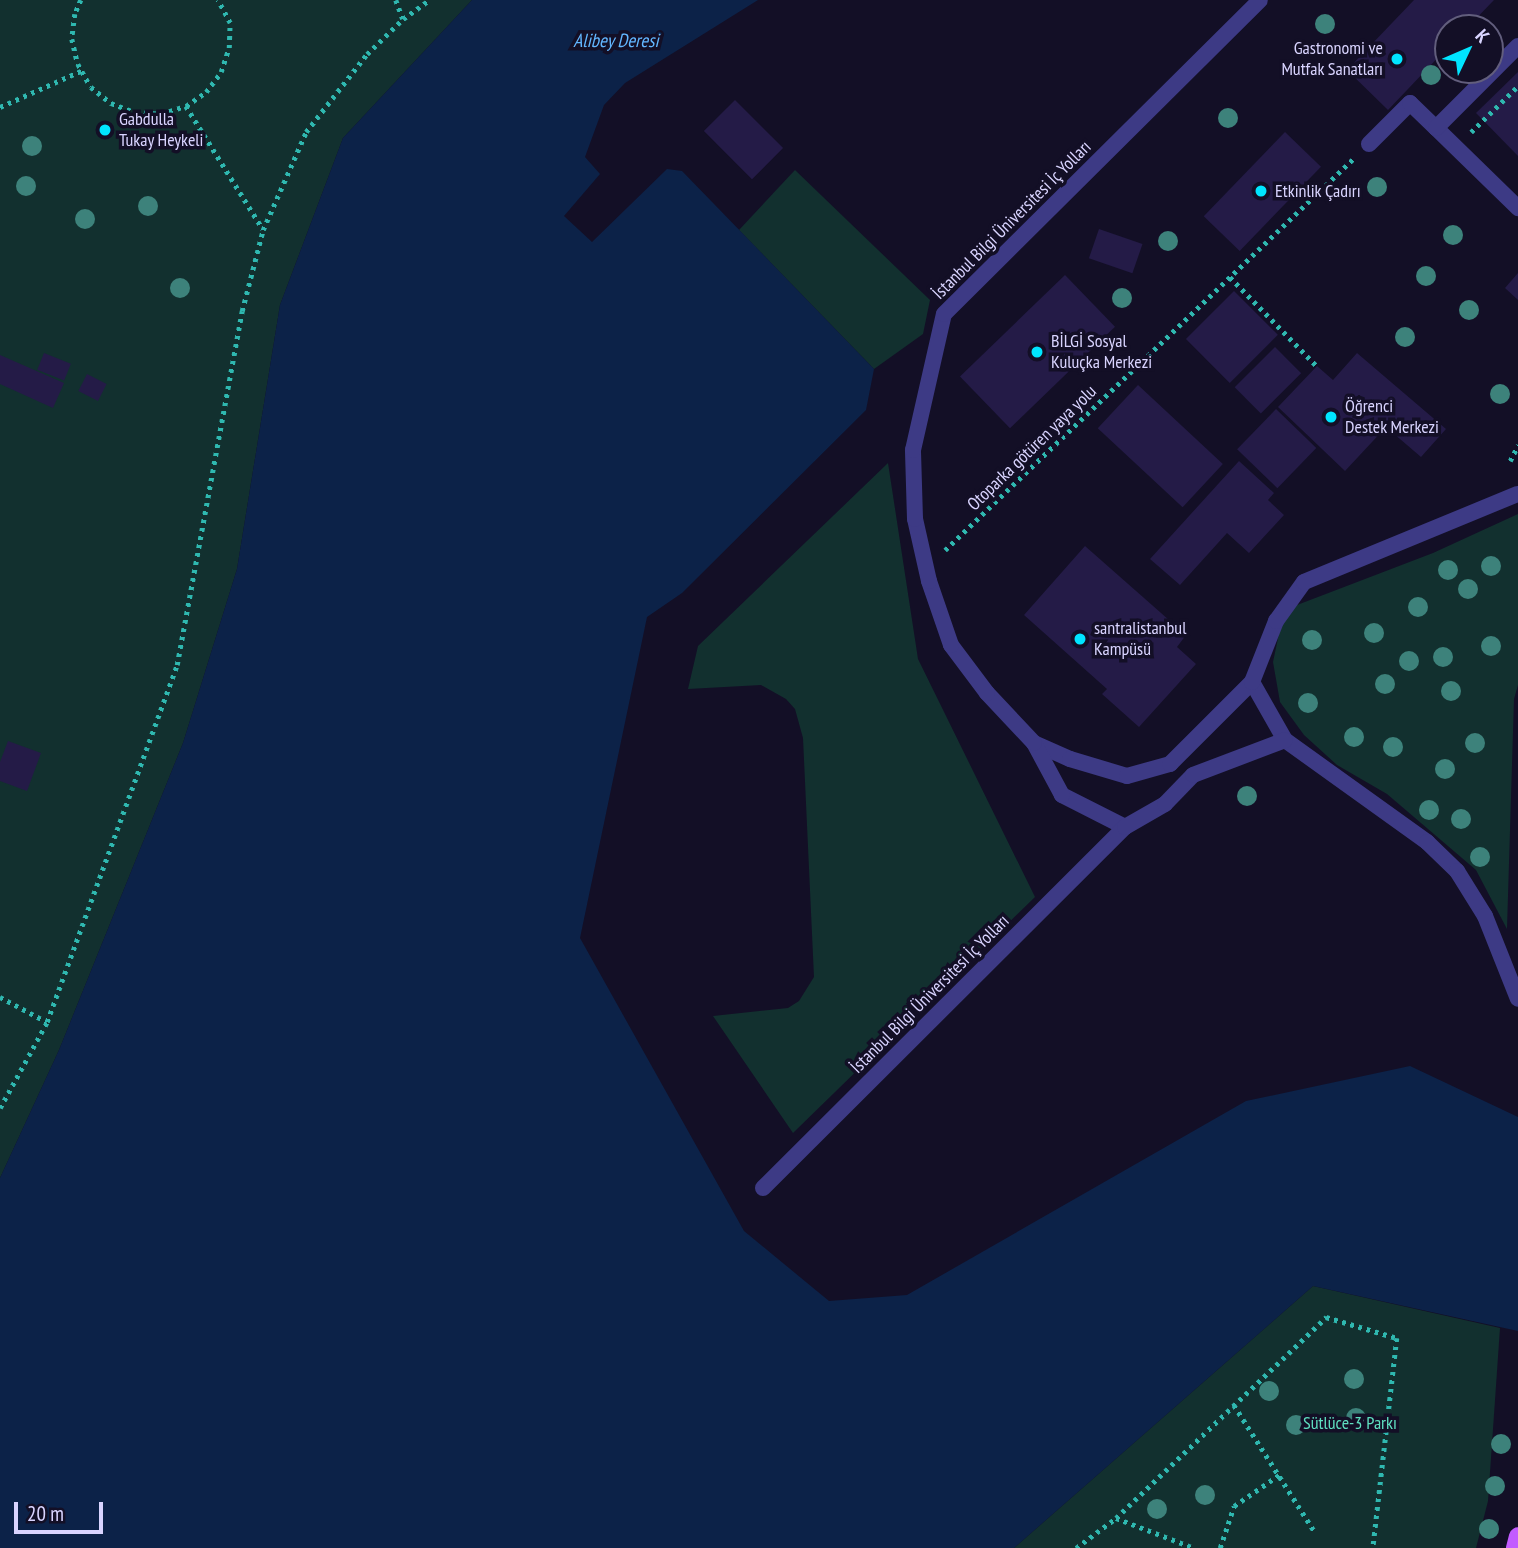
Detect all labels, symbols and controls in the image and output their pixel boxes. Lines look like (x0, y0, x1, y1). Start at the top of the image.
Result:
north arrow (1434, 14, 1504, 84)
text: K (1471, 24, 1495, 48)
water label: Alibey Deresi (573, 30, 659, 52)
place label: Gastronomi ve Mutfak Sanatları (1281, 38, 1383, 80)
marker: Gastronomi ve Mutfak Sanatları (1389, 51, 1405, 67)
place label: Gabdulla Tukay Heykeli (119, 109, 204, 152)
marker: Gabdulla Tukay Heykeli (97, 122, 113, 138)
street label: İstanbul Bilgi Üniversitesi İç Yolları (928, 136, 1096, 304)
place label: Etkinlik Çadırı (1275, 180, 1361, 202)
marker: Etkinlik Çadırı (1253, 183, 1269, 199)
place label: BİLGİ Sosyal Kuluçka Merkezi (1051, 331, 1152, 374)
marker: BİLGİ Sosyal Kuluçka Merkezi (1029, 344, 1045, 360)
street label: Otoparka götüren yaya yolu (963, 381, 1101, 515)
place label: Öğrenci Destek Merkezi (1345, 396, 1439, 438)
marker: Öğrenci Destek Merkezi (1323, 409, 1339, 425)
place label: santralistanbul Kampüsü (1094, 618, 1186, 660)
marker: santralistanbul Kampüsü (1072, 631, 1088, 647)
street label: İstanbul Bilgi Üniversitesi İç Yolları (846, 910, 1014, 1078)
park label: Sütlüce-3 Parkı (1303, 1412, 1397, 1434)
scale bar (18, 1488, 107, 1532)
text: 20 m (27, 1500, 64, 1527)

